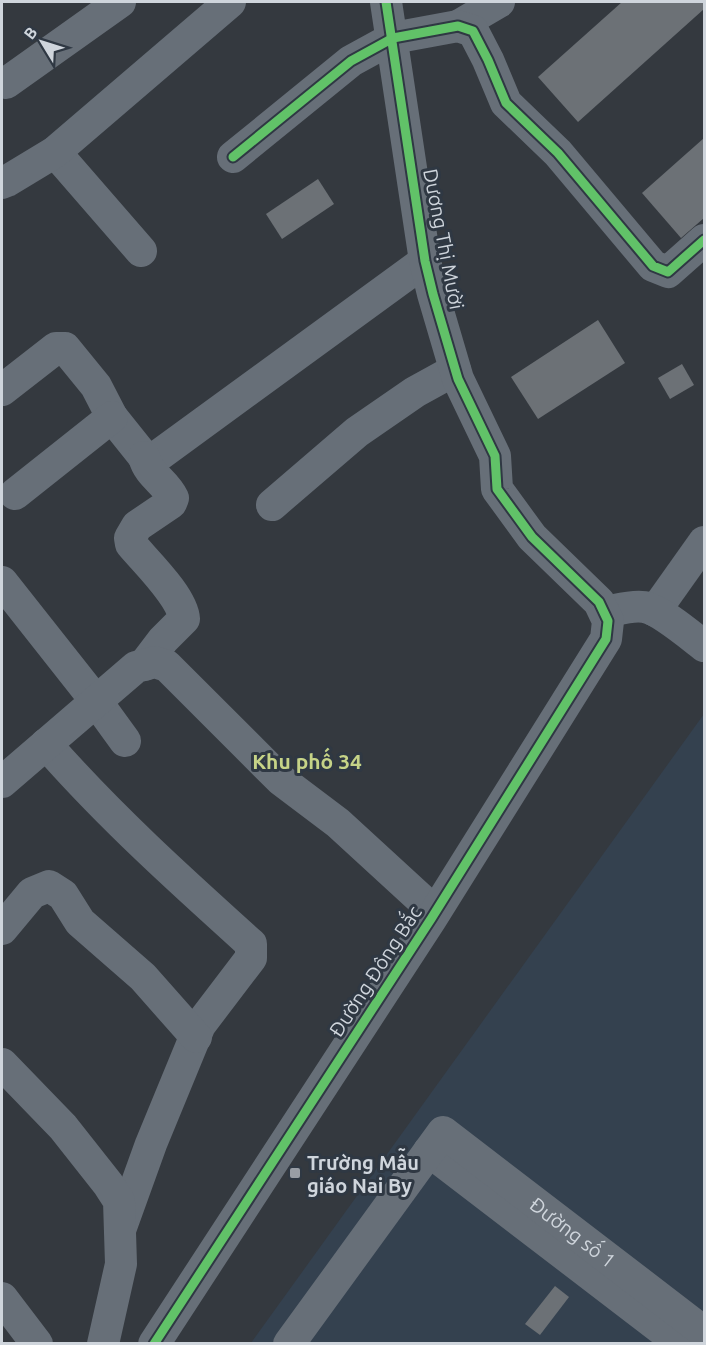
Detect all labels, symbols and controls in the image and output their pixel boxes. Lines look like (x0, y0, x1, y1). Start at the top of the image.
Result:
north arrow (12, 12, 72, 72)
text: B (20, 23, 41, 42)
street label: Dương Thị Mười (419, 167, 469, 311)
district label: Khu phố 34 (252, 747, 362, 773)
street label: Đường Đông Bắc (322, 900, 426, 1041)
place label: Trường Mẫu giáo Nai By (307, 1147, 419, 1197)
marker: Trường Mẫu giáo Nai By (288, 1166, 302, 1180)
street label: Đường số 1 (526, 1192, 621, 1272)

